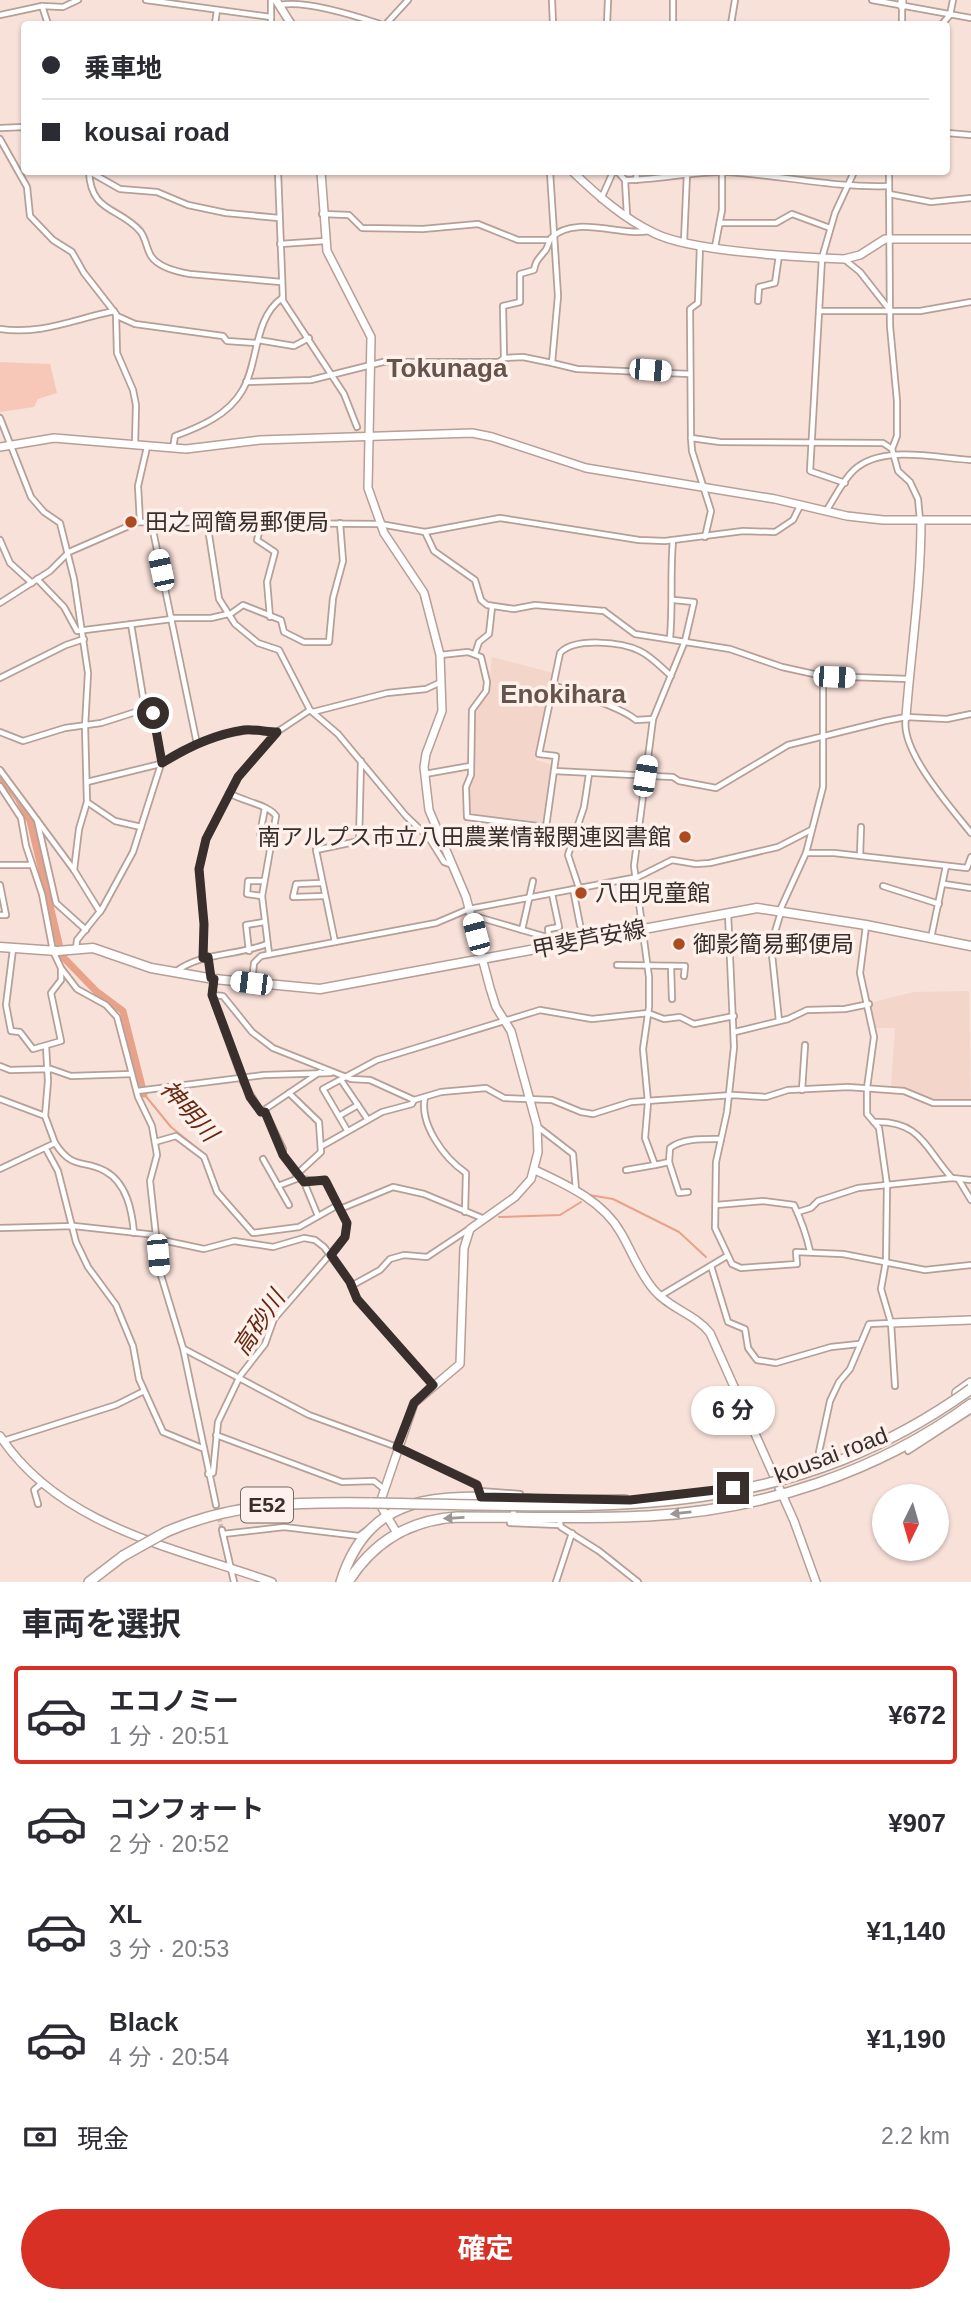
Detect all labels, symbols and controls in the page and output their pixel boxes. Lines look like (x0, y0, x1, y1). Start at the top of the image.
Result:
text: 乗車地 (84, 53, 162, 83)
text: kousai road (84, 117, 230, 147)
district label: Tokunaga (387, 353, 508, 383)
car (629, 358, 672, 382)
place label: 田之岡簡易郵便局 (145, 509, 329, 535)
marker: 田之岡簡易郵便局 (123, 514, 139, 530)
car (147, 547, 176, 593)
car (813, 666, 856, 688)
district label: Enokihara (500, 679, 626, 709)
route start (137, 697, 169, 729)
car (632, 754, 659, 798)
place label: 南アルプス市立八田農業情報関連図書館 (257, 824, 671, 850)
marker: 南アルプス市立八田農業情報関連図書館 (677, 829, 693, 845)
place label: 八田児童館 (595, 880, 710, 906)
marker: 八田児童館 (573, 885, 589, 901)
car (461, 911, 492, 957)
street label: 甲斐芦安線 (530, 915, 648, 963)
place label: 御影簡易郵便局 (693, 931, 854, 957)
marker: 御影簡易郵便局 (671, 936, 687, 952)
car (229, 970, 274, 996)
water label: 神明川 (155, 1075, 226, 1149)
car (146, 1233, 171, 1277)
water label: 高砂川 (227, 1283, 292, 1360)
callout: 6 分 (691, 1386, 775, 1436)
text: 6 分 (712, 1397, 754, 1423)
street label: kousai road (771, 1422, 891, 1488)
route end (717, 1472, 749, 1504)
north arrow (872, 1484, 948, 1561)
map controls (872, 1484, 949, 1561)
road number: E52 (241, 1488, 293, 1522)
one-way arrow (670, 1508, 692, 1519)
one-way arrow (442, 1512, 464, 1523)
text: 車両を選択 (21, 1606, 181, 1642)
icon: car (25, 1684, 88, 1747)
text: エコノミー (109, 1686, 239, 1716)
text: ¥672 (888, 1700, 946, 1730)
text: 1 分 · 20:51 (109, 1723, 229, 1749)
icon: car (25, 1792, 88, 1855)
text: コンフォート (109, 1794, 264, 1824)
text: ¥907 (888, 1808, 946, 1838)
text: 2 分 · 20:52 (109, 1831, 229, 1857)
text: XL (109, 1899, 142, 1929)
icon: car (25, 1900, 88, 1963)
text: ¥1,140 (866, 1916, 946, 1946)
text: 3 分 · 20:53 (109, 1936, 229, 1962)
text: Black (109, 2007, 178, 2037)
icon: car (25, 2008, 88, 2071)
text: ¥1,190 (866, 2024, 946, 2054)
text: 4 分 · 20:54 (109, 2044, 229, 2070)
icon: cash (21, 2118, 59, 2156)
text: 2.2 km (881, 2123, 950, 2149)
text: 現金 (77, 2124, 129, 2154)
button: 確定 (21, 2209, 950, 2289)

